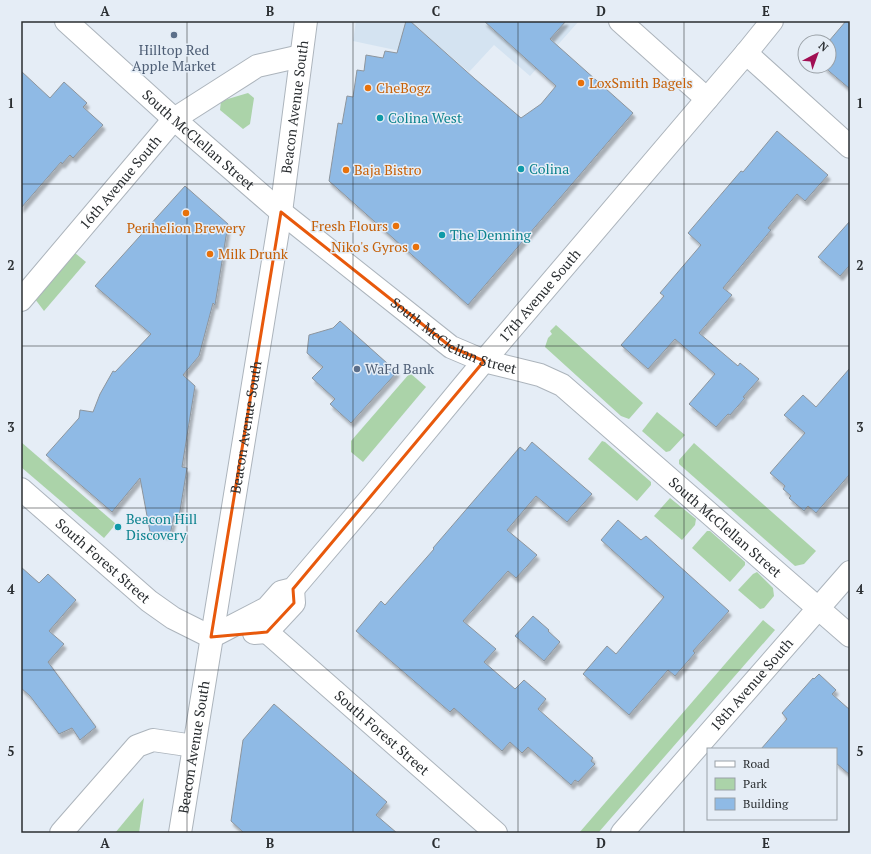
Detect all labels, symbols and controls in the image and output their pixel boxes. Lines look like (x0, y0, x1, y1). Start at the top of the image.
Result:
text: A (100, 2, 110, 20)
text: B (266, 2, 274, 20)
text: C (432, 2, 440, 20)
text: D (596, 2, 606, 20)
text: E (762, 2, 770, 20)
marker: Hilltop Red Apple Market (169, 30, 179, 40)
north arrow (797, 34, 837, 74)
text: N (816, 38, 832, 55)
street label: Beacon Avenue South (276, 39, 312, 175)
place label: Hilltop Red Apple Market (132, 40, 217, 75)
place label: LoxSmith Bagels (589, 73, 693, 92)
place label: CheBogz (376, 78, 431, 97)
marker: LoxSmith Bagels (576, 78, 586, 88)
marker: CheBogz (363, 83, 373, 93)
street label: South McClellan Street (139, 85, 260, 195)
text: 1 (7, 94, 15, 112)
text: 1 (856, 94, 864, 112)
place label: Colina West (388, 108, 463, 127)
marker: Colina West (375, 113, 385, 123)
street label: 16th Avenue South (75, 131, 165, 233)
place label: Colina (529, 159, 569, 178)
place label: Baja Bistro (354, 160, 422, 179)
marker: Colina (516, 164, 526, 174)
marker: Baja Bistro (341, 165, 351, 175)
marker: Perihelion Brewery (181, 208, 191, 218)
place label: Fresh Flours (311, 216, 388, 235)
place label: Perihelion Brewery (127, 218, 246, 237)
marker: Fresh Flours (391, 221, 401, 231)
place label: The Denning (450, 225, 531, 244)
marker: The Denning (437, 230, 447, 240)
place label: Niko's Gyros (331, 237, 408, 256)
marker: Niko's Gyros (411, 242, 421, 252)
place label: Milk Drunk (218, 244, 289, 263)
street label: 17th Avenue South (494, 245, 584, 346)
marker: Milk Drunk (205, 249, 215, 259)
text: 2 (7, 256, 15, 274)
text: 2 (856, 256, 864, 274)
street label: South McClellan Street (387, 293, 520, 378)
street label: Beacon Avenue South (225, 359, 266, 495)
place label: WaFd Bank (365, 359, 435, 378)
marker: WaFd Bank (352, 364, 362, 374)
text: 3 (7, 418, 15, 436)
text: 3 (856, 418, 864, 436)
street label: South McClellan Street (665, 473, 787, 582)
place label: Beacon Hill Discovery (126, 509, 197, 544)
street label: South Forest Street (52, 514, 155, 608)
marker: Beacon Hill Discovery (113, 522, 123, 532)
text: 4 (7, 580, 15, 598)
text: 4 (856, 580, 864, 598)
street label: 18th Avenue South (705, 634, 797, 735)
street label: Beacon Avenue South (173, 679, 214, 815)
street label: South Forest Street (331, 686, 434, 780)
text: 5 (7, 742, 15, 760)
text: 5 (856, 742, 864, 760)
legend (707, 748, 837, 820)
text: Road (743, 756, 770, 771)
text: Park (743, 776, 768, 791)
text: Building (743, 796, 789, 811)
text: A (100, 834, 110, 852)
text: B (266, 834, 274, 852)
text: C (432, 834, 440, 852)
text: D (596, 834, 606, 852)
text: E (762, 834, 770, 852)

